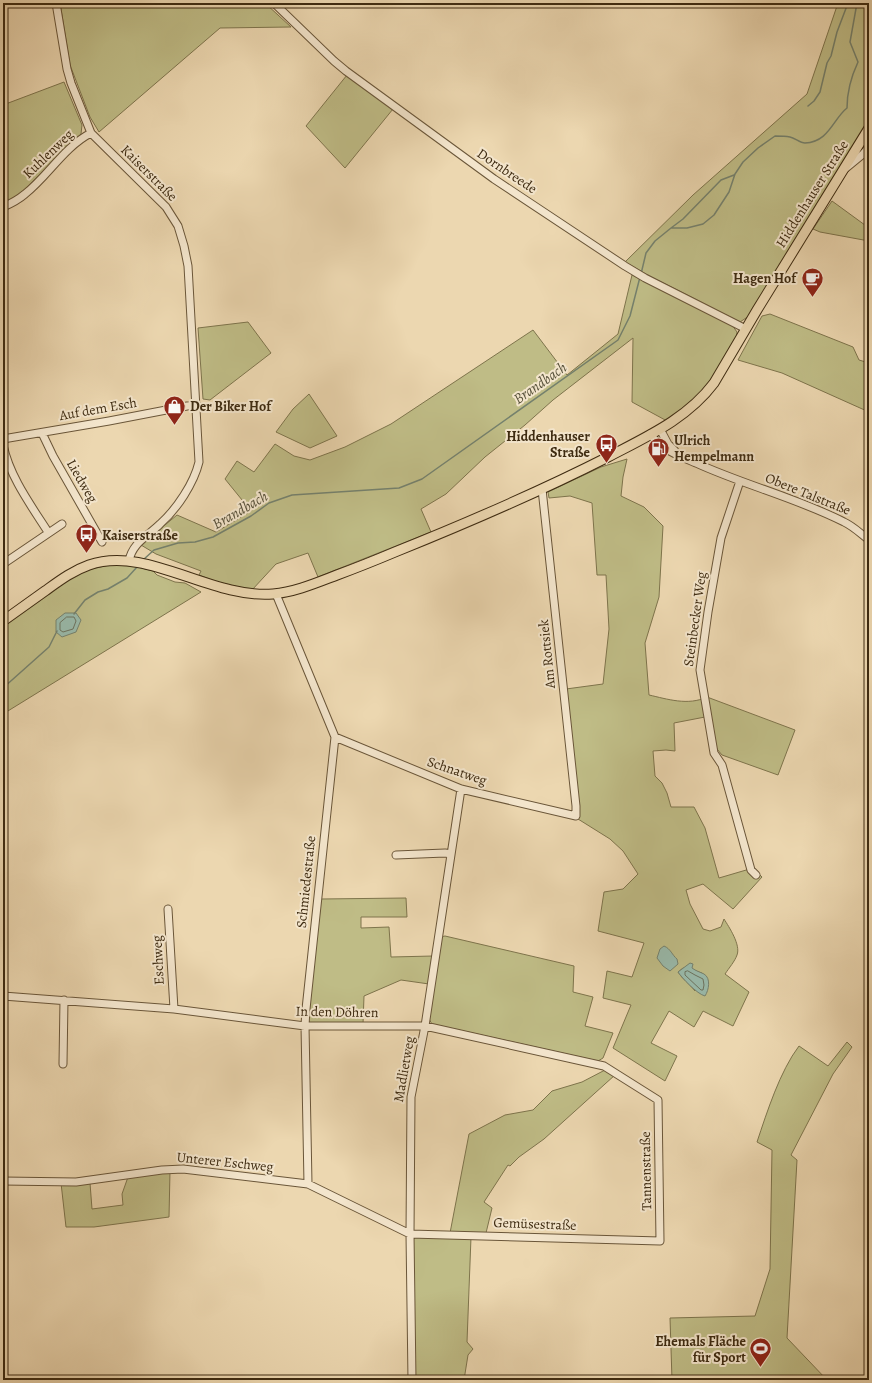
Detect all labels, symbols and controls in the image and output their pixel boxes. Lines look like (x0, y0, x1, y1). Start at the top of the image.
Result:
street label: Kuhlenweg (19, 125, 77, 183)
street label: Hiddenhauser Straße (771, 137, 853, 251)
street label: Kaiserstraße (116, 140, 182, 206)
street label: Dornbreede (473, 144, 541, 198)
cafe icon: Hagen Hof (799, 265, 825, 298)
place label: Hagen Hof (733, 269, 798, 288)
water label: Brandbach (509, 357, 571, 409)
street label: Auf dem Esch (57, 393, 139, 425)
shop icon: Der Biker Hof (161, 393, 187, 426)
place label: Der Biker Hof (190, 397, 273, 416)
place label: Hiddenhauser Straße (506, 427, 591, 462)
bus stop icon: Hiddenhauser Straße (593, 431, 619, 464)
place label: Ulrich Hempelmann (674, 431, 754, 466)
fuel station icon: Ulrich Hempelmann (645, 435, 671, 468)
street label: Liedweg (62, 456, 102, 506)
street label: Obere Talstraße (762, 468, 854, 520)
water label: Brandbach (209, 486, 271, 534)
bus stop icon: Kaiserstraße (74, 522, 100, 555)
place label: Kaiserstraße (102, 526, 178, 545)
street label: Steinbecker Weg (679, 570, 711, 668)
street label: Am Rottsiek (534, 618, 560, 691)
street label: Schnatweg (425, 752, 489, 790)
street label: Schmiedestraße (292, 835, 320, 929)
street label: Eschweg (147, 935, 169, 985)
street label: In den Döhren (295, 1002, 379, 1022)
street label: Madlietweg (389, 1034, 419, 1104)
street label: Tannenstraße (636, 1131, 656, 1211)
street label: Unterer Eschweg (176, 1147, 274, 1177)
street label: Gemüsestraße (493, 1213, 577, 1235)
place label: Ehemals Fläche für Sport (655, 1332, 747, 1367)
sports icon: Ehemals Fläche für Sport (748, 1336, 774, 1369)

